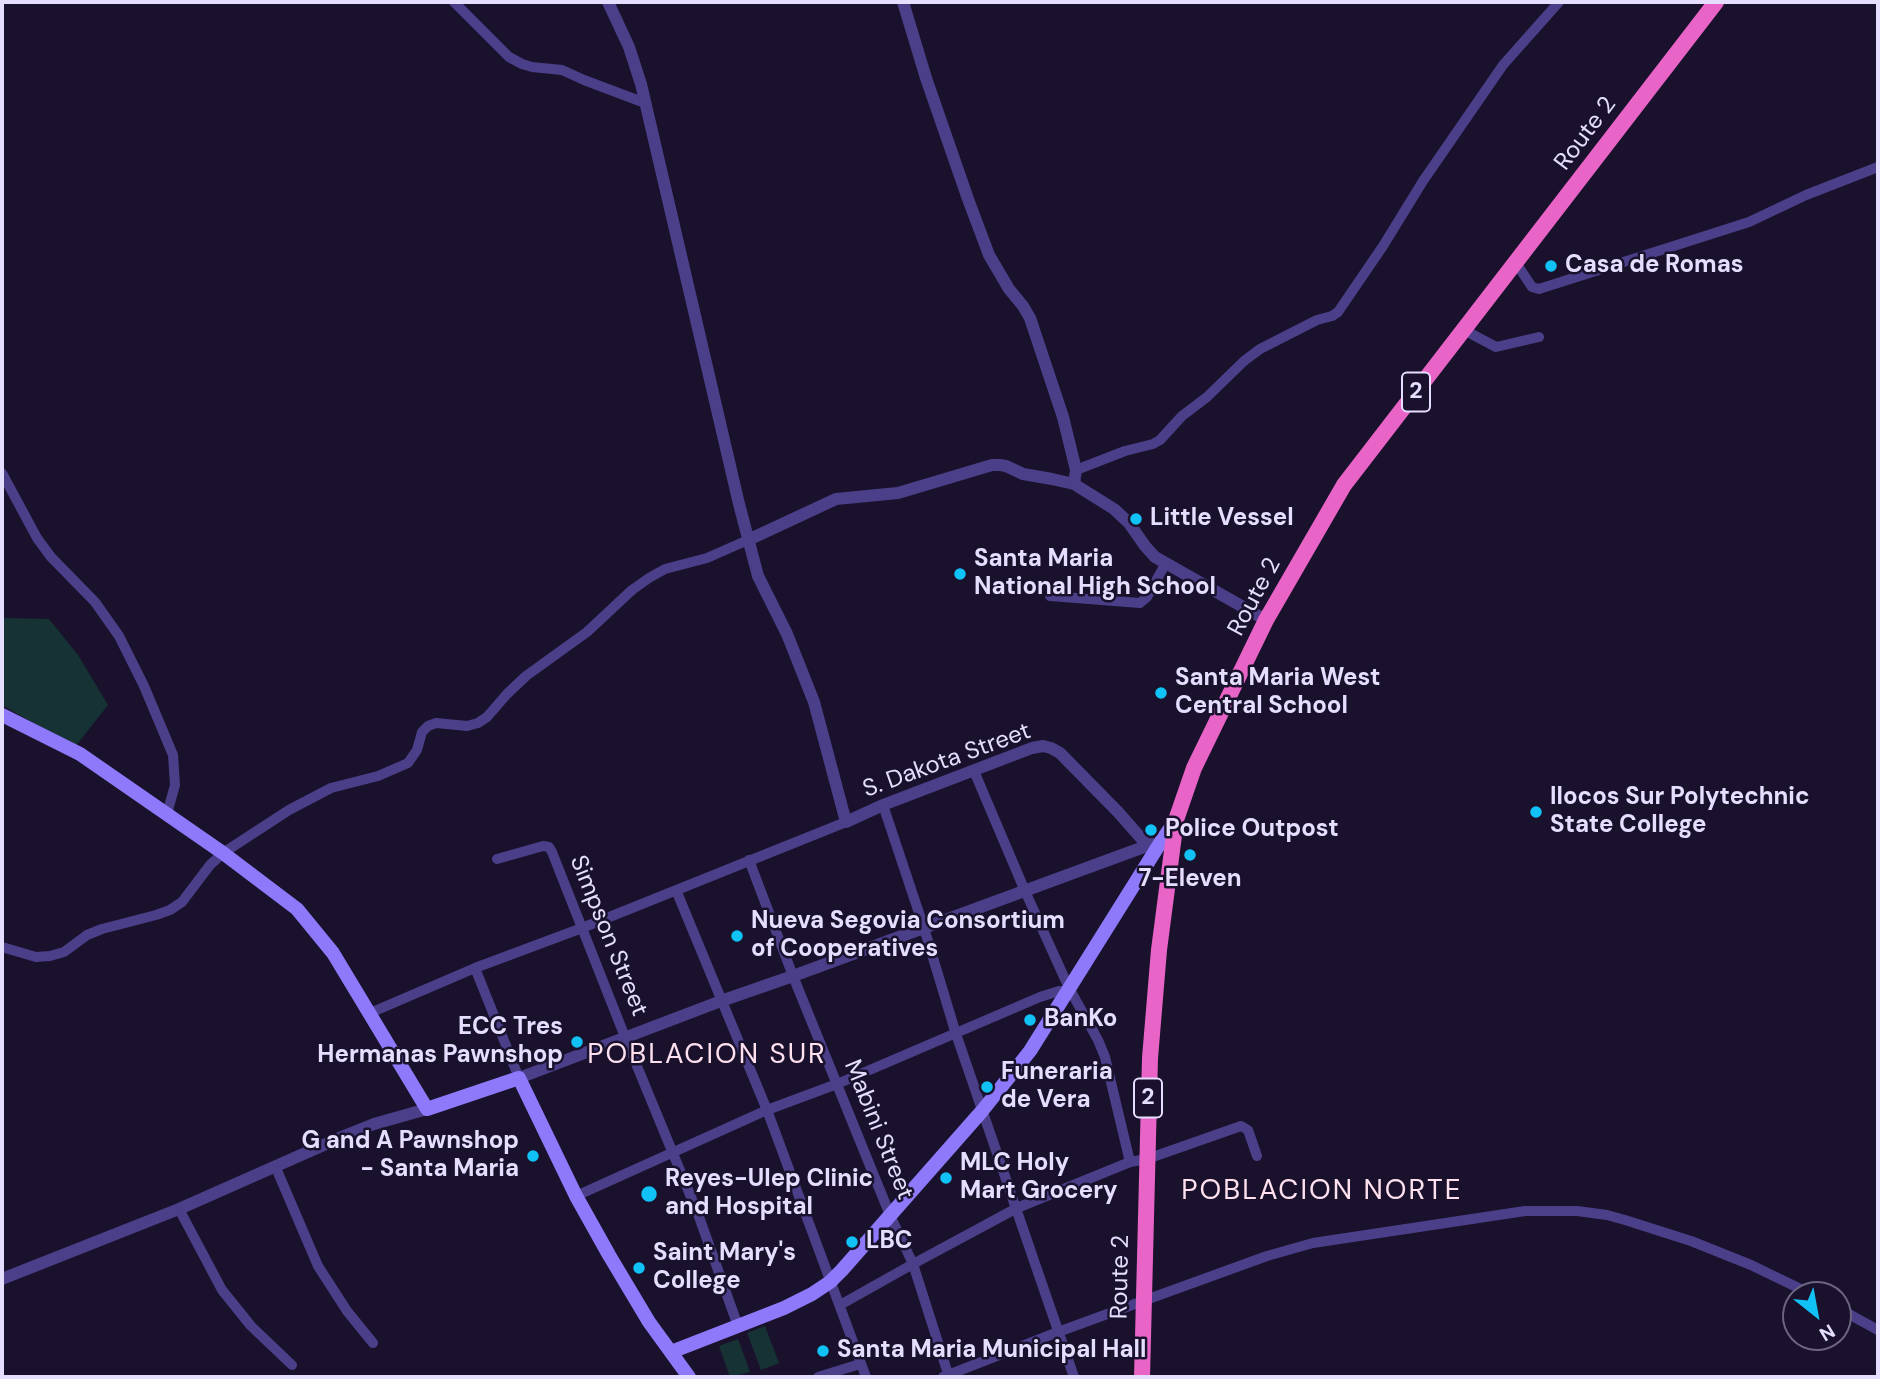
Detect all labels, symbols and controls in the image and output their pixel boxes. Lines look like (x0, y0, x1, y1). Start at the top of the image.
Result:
street label: Route 2 (1549, 92, 1623, 176)
place label: Casa de Romas (1565, 252, 1744, 280)
marker: Casa de Romas (1543, 258, 1559, 274)
road number: 2 (1402, 372, 1430, 412)
place label: Little Vessel (1150, 505, 1294, 533)
marker: Little Vessel (1128, 511, 1144, 527)
place label: Santa Maria National High School (974, 546, 1216, 602)
street label: Route 2 (1222, 553, 1288, 641)
marker: Santa Maria National High School (952, 566, 968, 582)
place label: Santa Maria West Central School (1175, 665, 1380, 721)
marker: Santa Maria West Central School (1153, 685, 1169, 701)
street label: S. Dakota Street (859, 717, 1035, 805)
place label: Ilocos Sur Polytechnic State College (1550, 784, 1809, 840)
marker: Ilocos Sur Polytechnic State College (1528, 804, 1544, 820)
place label: Police Outpost (1165, 816, 1339, 844)
marker: Police Outpost (1143, 822, 1159, 838)
marker: 7-Eleven (1182, 847, 1198, 863)
street label: Simpson Street (563, 852, 653, 1020)
place label: 7-Eleven (1138, 866, 1242, 894)
place label: Nueva Segovia Consortium of Cooperatives (751, 908, 1065, 964)
marker: Nueva Segovia Consortium of Cooperatives (729, 928, 745, 944)
place label: BanKo (1044, 1006, 1117, 1034)
marker: BanKo (1022, 1012, 1038, 1028)
place label: ECC Tres Hermanas Pawnshop (317, 1014, 563, 1070)
marker: ECC Tres Hermanas Pawnshop (569, 1034, 585, 1050)
district label: POBLACION SUR (589, 1039, 825, 1073)
street label: Mabini Street (837, 1056, 919, 1204)
place label: Funeraria de Vera (1001, 1059, 1113, 1115)
road number: 2 (1134, 1078, 1162, 1118)
marker: Funeraria de Vera (979, 1079, 995, 1095)
place label: G and A Pawnshop - Santa Maria (301, 1128, 519, 1184)
marker: G and A Pawnshop - Santa Maria (525, 1148, 541, 1164)
place label: MLC Holy Mart Grocery (960, 1150, 1117, 1206)
place label: Reyes-Ulep Clinic and Hospital (665, 1166, 873, 1222)
marker: MLC Holy Mart Grocery (938, 1170, 954, 1186)
district label: POBLACION NORTE (1183, 1175, 1461, 1209)
marker: Reyes-Ulep Clinic and Hospital (639, 1184, 659, 1204)
place label: LBC (866, 1228, 912, 1256)
marker: LBC (844, 1234, 860, 1250)
street label: Route 2 (1106, 1235, 1136, 1319)
place label: Saint Mary's College (653, 1240, 796, 1296)
marker: Saint Mary's College (631, 1260, 647, 1276)
north arrow (1782, 1281, 1852, 1351)
text: N (1815, 1318, 1839, 1347)
place label: Santa Maria Municipal Hall (837, 1337, 1146, 1365)
marker: Santa Maria Municipal Hall (815, 1343, 831, 1359)

